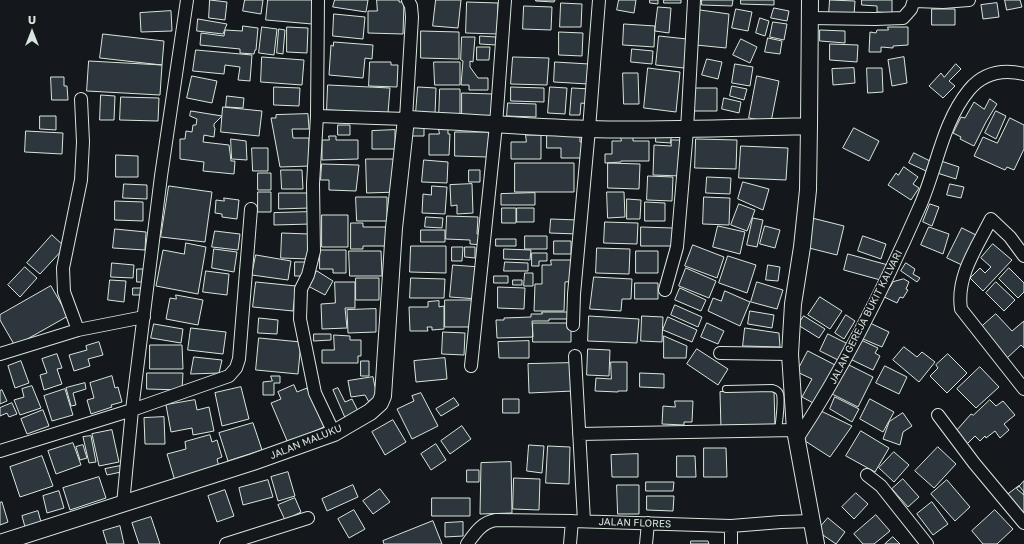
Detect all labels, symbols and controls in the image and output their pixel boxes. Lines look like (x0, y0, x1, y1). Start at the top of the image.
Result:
north arrow (12, 12, 52, 52)
text: U (28, 13, 36, 26)
street label: JALAN GEREJA BUKIT KALVARI (827, 248, 905, 386)
street label: JALAN MALUKU (268, 422, 344, 462)
street label: JALAN FLORES (598, 516, 672, 530)

